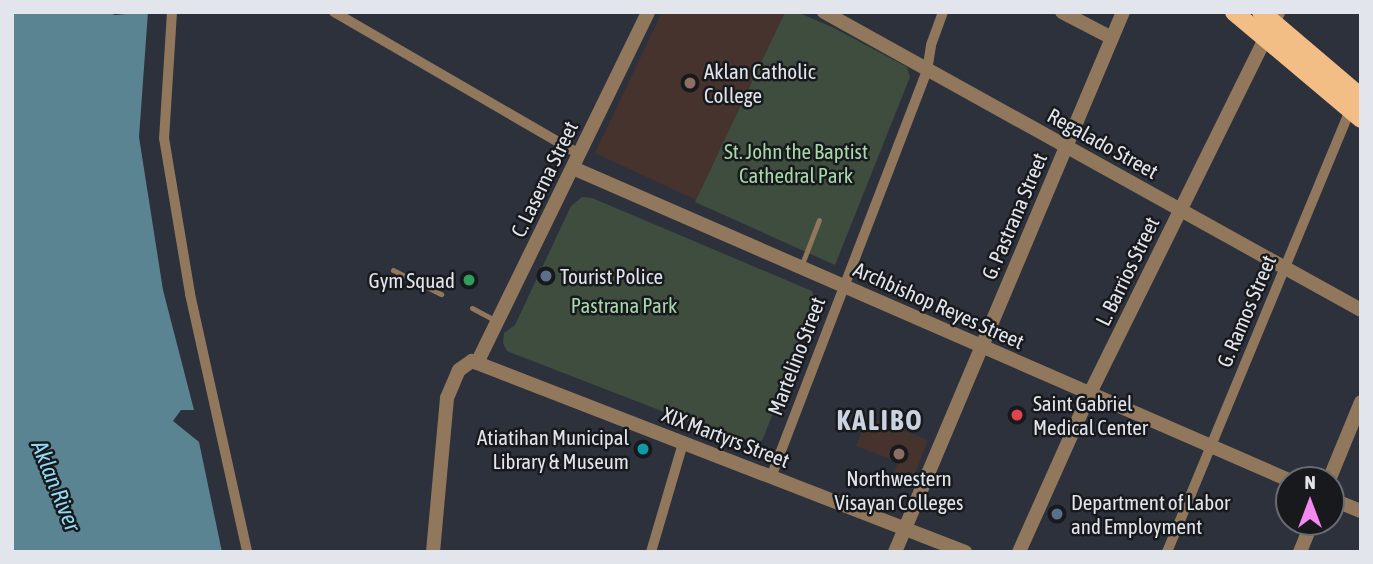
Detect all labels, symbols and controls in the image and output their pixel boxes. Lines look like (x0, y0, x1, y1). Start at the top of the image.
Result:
place label: Aklan Catholic College (704, 58, 815, 108)
marker: Aklan Catholic College (682, 75, 698, 91)
street label: Regalado Street (1043, 102, 1163, 184)
street label: C. Laserna Street (505, 117, 583, 241)
park label: St. John the Baptist Cathedral Park (724, 138, 868, 188)
street label: G. Pastrana Street (976, 149, 1052, 283)
street label: L. Barrios Street (1090, 212, 1164, 330)
street label: G. Ramos Street (1211, 251, 1281, 371)
street label: Archbishop Reyes Street (850, 256, 1028, 354)
place label: Tourist Police (560, 263, 663, 289)
place label: Gym Squad (369, 267, 455, 293)
marker: Tourist Police (538, 268, 554, 284)
marker: Gym Squad (461, 272, 477, 288)
park label: Pastrana Park (571, 292, 677, 318)
street label: Martelino Street (762, 293, 830, 419)
place label: Saint Gabriel Medical Center (1033, 390, 1148, 440)
street label: XIX Martyrs Street (659, 401, 793, 473)
district label: KALIBO (837, 403, 923, 437)
marker: Saint Gabriel Medical Center (1007, 405, 1027, 425)
place label: Atiatihan Municipal Library & Museum (477, 424, 629, 474)
water label: Aklan River (25, 437, 87, 535)
marker: Atiatihan Municipal Library & Museum (635, 441, 651, 457)
marker: Northwestern Visayan Colleges (891, 446, 907, 462)
place label: Northwestern Visayan Colleges (835, 465, 963, 515)
north arrow (1275, 466, 1345, 536)
text: N (1304, 471, 1316, 493)
place label: Department of Labor and Employment (1071, 489, 1230, 539)
marker: Department of Labor and Employment (1049, 506, 1065, 522)

